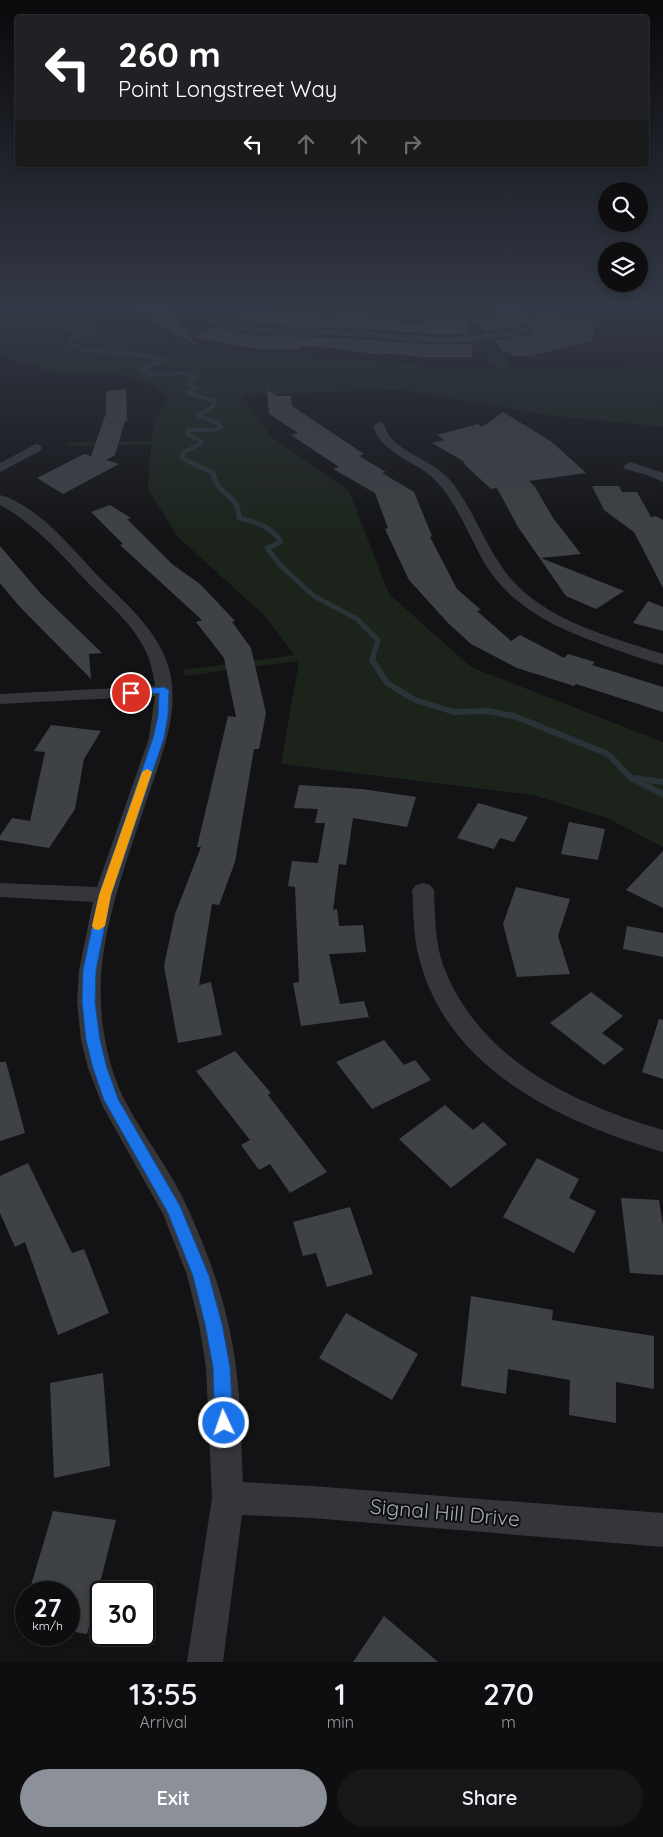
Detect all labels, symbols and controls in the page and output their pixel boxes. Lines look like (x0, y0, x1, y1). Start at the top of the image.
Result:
text: 260 m (118, 32, 221, 76)
icon: left (35, 35, 100, 100)
text: Point Longstreet Way (118, 75, 337, 103)
icon: left (239, 130, 267, 158)
icon: ahead (292, 130, 320, 158)
icon: ahead (345, 130, 373, 158)
icon: right (398, 130, 426, 158)
map controls (598, 182, 648, 292)
button: search (598, 182, 648, 232)
button: layers (598, 242, 648, 292)
pin (110, 672, 152, 714)
icon: arrive (117, 679, 145, 707)
position arrow (197, 1396, 249, 1448)
street label: Signal Hill Drive (369, 1492, 521, 1532)
speed limit sign: 30 (90, 1581, 155, 1646)
text: 27 (34, 1592, 61, 1623)
text: km/h (32, 1618, 63, 1633)
text: 13:55 (129, 1675, 198, 1713)
text: 1 (335, 1675, 346, 1713)
text: 270 (483, 1675, 534, 1713)
text: Arrival (139, 1712, 187, 1732)
text: min (327, 1712, 354, 1732)
text: m (501, 1712, 516, 1732)
button: Exit (20, 1769, 327, 1827)
button: Share (337, 1769, 643, 1827)

